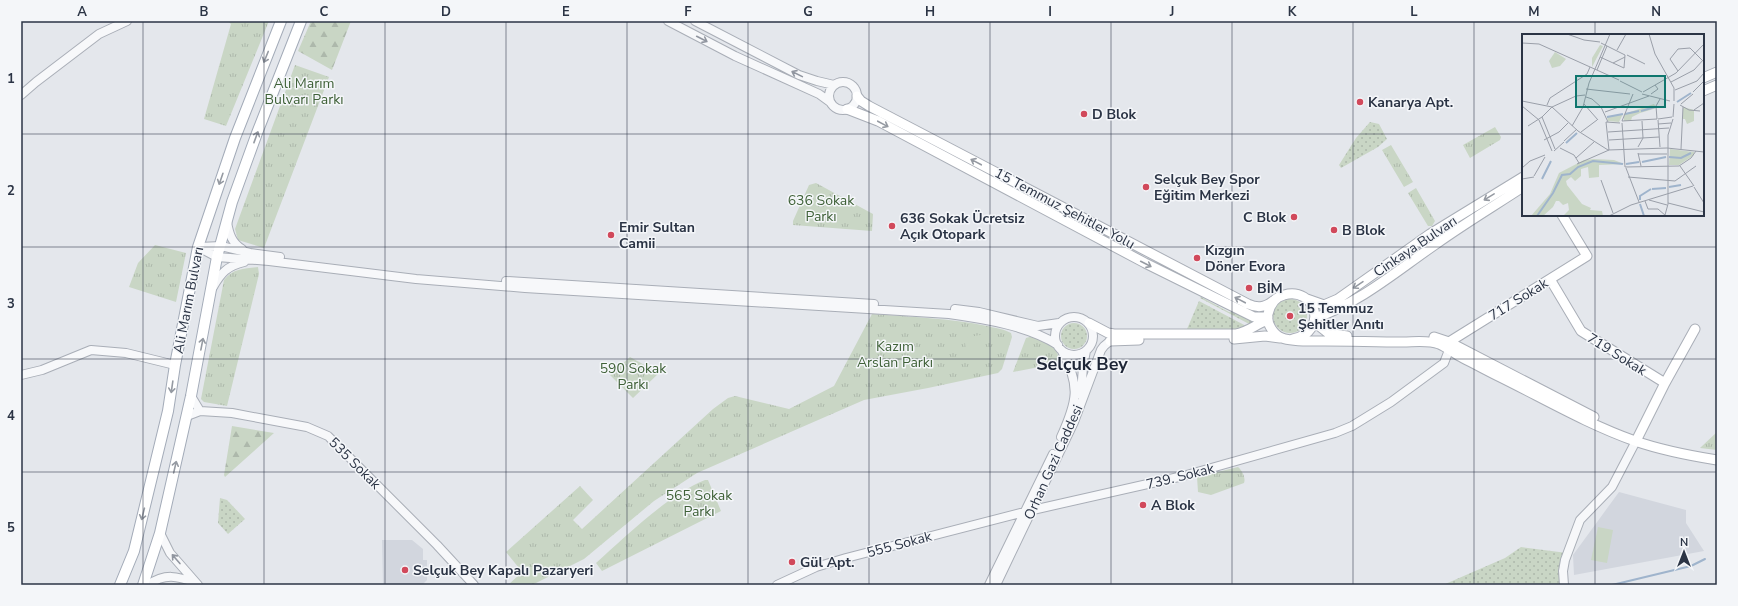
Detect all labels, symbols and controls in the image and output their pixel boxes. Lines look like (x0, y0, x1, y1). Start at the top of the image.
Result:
text: A (77, 3, 87, 21)
text: B (200, 3, 209, 21)
text: C (320, 3, 329, 21)
text: D (441, 3, 451, 21)
text: E (562, 3, 570, 21)
text: F (684, 3, 692, 21)
text: G (803, 3, 813, 21)
text: H (925, 3, 935, 21)
text: I (1048, 3, 1052, 21)
text: J (1169, 3, 1174, 21)
text: K (1288, 3, 1297, 21)
text: L (1410, 3, 1418, 21)
text: M (1528, 3, 1540, 21)
text: N (1651, 3, 1661, 21)
inset map (1522, 34, 1704, 216)
one-way arrow (696, 36, 708, 43)
one-way arrow (262, 51, 269, 63)
text: 1 (7, 70, 15, 88)
one-way arrow (791, 70, 803, 77)
park label: Ali Marım Bulvarı Parkı (265, 74, 343, 109)
place label: Kanarya Apt. (1368, 93, 1453, 112)
marker: Kanarya Apt. (1355, 97, 1365, 107)
place label: D Blok (1092, 105, 1137, 124)
marker: D Blok (1079, 109, 1089, 119)
one-way arrow (877, 120, 889, 128)
one-way arrow (252, 132, 260, 144)
one-way arrow (970, 158, 982, 165)
street label: 15 Temmuz Şehitler Yolu (991, 163, 1138, 254)
place label: Selçuk Bey Spor Eğitim Merkezi (1154, 170, 1260, 205)
one-way arrow (217, 172, 224, 185)
text: 2 (7, 182, 15, 200)
marker: Selçuk Bey Spor Eğitim Merkezi (1141, 182, 1151, 192)
park label: 636 Sokak Parkı (788, 191, 855, 226)
one-way arrow (1484, 193, 1495, 201)
place label: C Blok (1243, 208, 1286, 227)
place label: 636 Sokak Ücretsiz Açık Otopark (900, 209, 1025, 244)
street label: Cinkaya Bulvarı (1370, 211, 1461, 281)
marker: C Blok (1289, 212, 1299, 222)
place label: Emir Sultan Camii (619, 218, 695, 253)
marker: 636 Sokak Ücretsiz Açık Otopark (887, 221, 897, 231)
place label: B Blok (1342, 221, 1386, 240)
marker: B Blok (1329, 225, 1339, 235)
marker: Emir Sultan Camii (606, 230, 616, 240)
place label: Kızgın Döner Evora (1205, 241, 1285, 276)
street label: Ali Marım Bulvarı (169, 245, 208, 355)
marker: Kızgın Döner Evora (1192, 253, 1202, 263)
one-way arrow (1140, 261, 1152, 268)
street label: 717 Sokak (1485, 273, 1552, 325)
place label: BİM (1257, 279, 1283, 298)
one-way arrow (1353, 281, 1364, 289)
marker: BİM (1244, 283, 1254, 293)
text: 3 (7, 295, 15, 313)
one-way arrow (1234, 296, 1246, 303)
place label: 15 Temmuz Şehitler Anıtı (1298, 299, 1384, 334)
marker: 15 Temmuz Şehitler Anıtı (1285, 311, 1295, 321)
street label: 719 Sokak (1583, 329, 1651, 381)
one-way arrow (198, 337, 206, 350)
park label: Kazım Arslan Parkı (857, 337, 933, 372)
district label: Selçuk Bey (1036, 352, 1128, 376)
park label: 590 Sokak Parkı (600, 359, 667, 394)
one-way arrow (168, 380, 176, 393)
street label: Orhan Gazi Caddesi (1020, 402, 1087, 523)
text: 4 (7, 407, 15, 425)
street label: 535 Sokak (324, 433, 386, 494)
street label: 739. Sokak (1144, 459, 1217, 494)
one-way arrow (172, 460, 180, 473)
park label: 565 Sokak Parkı (666, 486, 733, 521)
place label: A Blok (1151, 496, 1195, 515)
marker: A Blok (1138, 500, 1148, 510)
one-way arrow (139, 507, 147, 520)
text: 5 (7, 519, 15, 537)
street label: 555 Sokak (865, 526, 935, 562)
north arrow (1664, 532, 1704, 572)
text: N (1680, 535, 1688, 550)
place label: Gül Apt. (800, 553, 855, 572)
one-way arrow (171, 554, 180, 565)
marker: Gül Apt. (787, 557, 797, 567)
place label: Selçuk Bey Kapalı Pazaryeri (413, 561, 593, 580)
marker: Selçuk Bey Kapalı Pazaryeri (400, 565, 410, 575)

